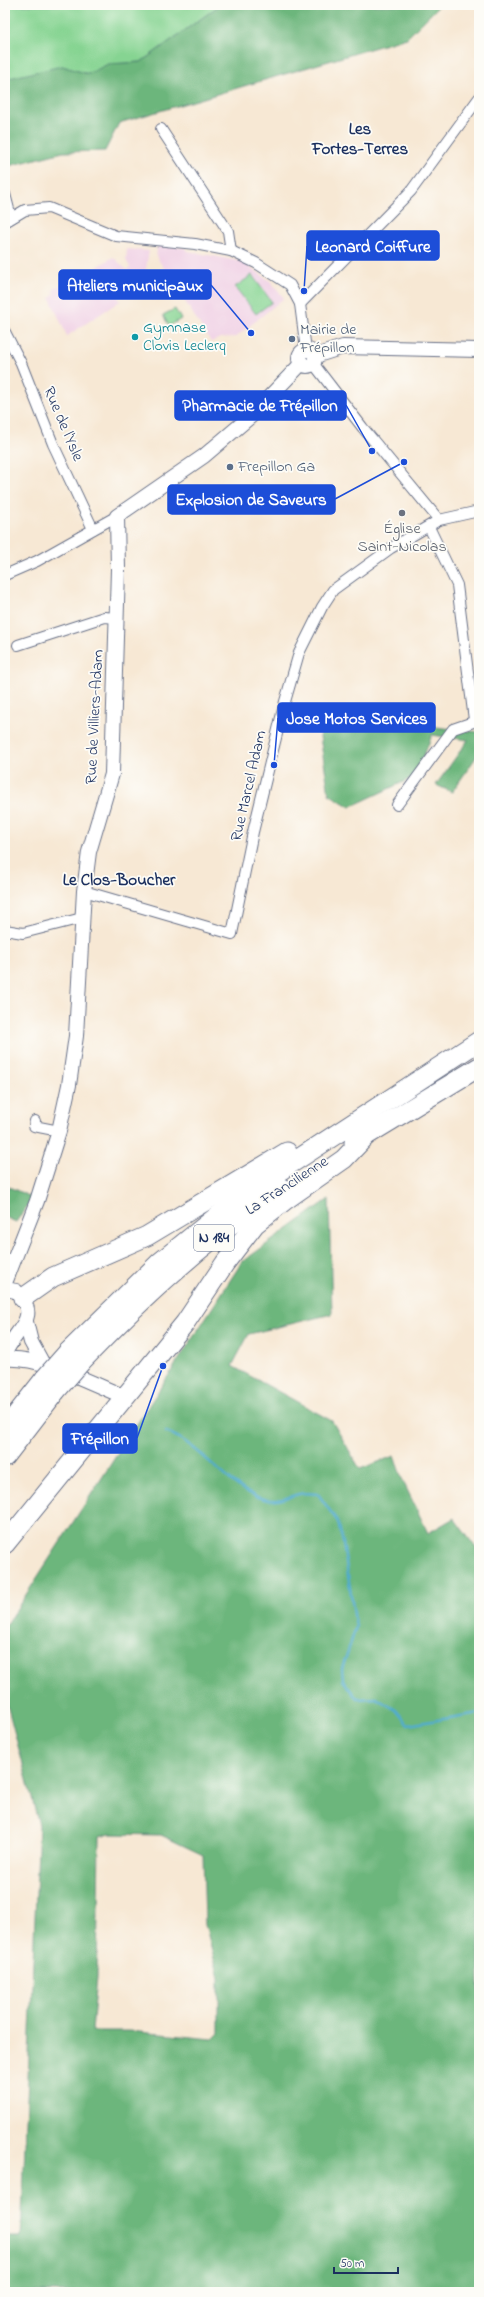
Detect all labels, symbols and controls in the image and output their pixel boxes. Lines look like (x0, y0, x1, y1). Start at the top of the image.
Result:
district label: Les Fortes-Terres (311, 117, 408, 162)
callout: Leonard Coiffure (307, 231, 439, 260)
text: Leonard Coiffure (315, 235, 432, 260)
callout: Ateliers municipaux (59, 270, 211, 299)
text: Ateliers municipaux (67, 274, 203, 299)
place label: Gymnase Clovis Leclerq (143, 316, 226, 358)
place label: Mairie de Frépillon (299, 318, 357, 360)
marker: Gymnase Clovis Leclerq (130, 332, 140, 342)
marker: Mairie de Frépillon (287, 334, 297, 344)
street label: Rue de l'Ysle (37, 383, 90, 466)
callout: Pharmacie de Frépillon (175, 391, 346, 420)
text: Pharmacie de Frépillon (182, 394, 338, 419)
place label: Frepillon Ga (237, 455, 315, 479)
marker: Frepillon Ga (225, 462, 235, 472)
callout: Explosion de Saveurs (168, 485, 335, 514)
text: Explosion de Saveurs (175, 488, 327, 513)
marker: Église Saint-Nicolas (397, 508, 407, 518)
place label: Église Saint-Nicolas (357, 517, 447, 559)
street label: Rue de Villiers-Adam (79, 649, 111, 785)
callout: Jose Motos Services (278, 703, 435, 732)
text: Jose Motos Services (286, 707, 428, 732)
street label: Rue Marcel Adam (225, 728, 273, 844)
district label: Le Clos-Boucher (63, 868, 176, 893)
street label: La Francilienne (241, 1150, 334, 1222)
road number: N 184 (194, 1225, 234, 1251)
callout: Frépillon (63, 1424, 137, 1453)
text: Frépillon (70, 1427, 130, 1452)
scale bar (334, 2249, 398, 2275)
text: 50 m (340, 2255, 364, 2273)

